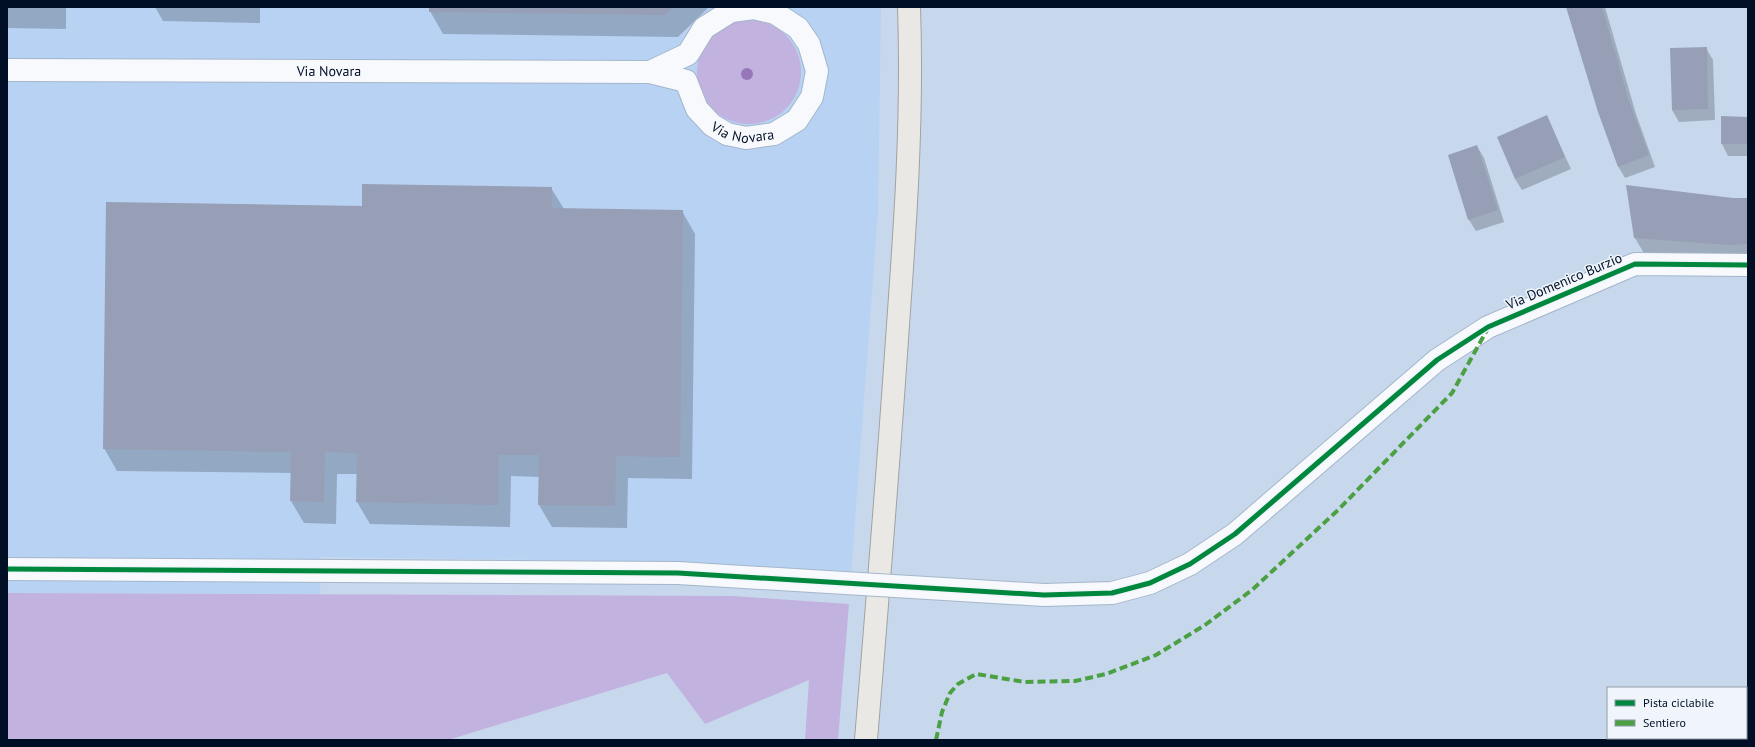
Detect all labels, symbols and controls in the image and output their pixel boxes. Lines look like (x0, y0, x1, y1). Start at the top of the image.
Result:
street label: Via Novara (296, 62, 361, 80)
street label: Via Novara (707, 117, 775, 147)
street label: Via Domenico Burzio (1502, 248, 1625, 314)
legend (1607, 687, 1747, 739)
text: Pista ciclabile (1643, 695, 1714, 710)
text: Sentiero (1643, 715, 1686, 730)

